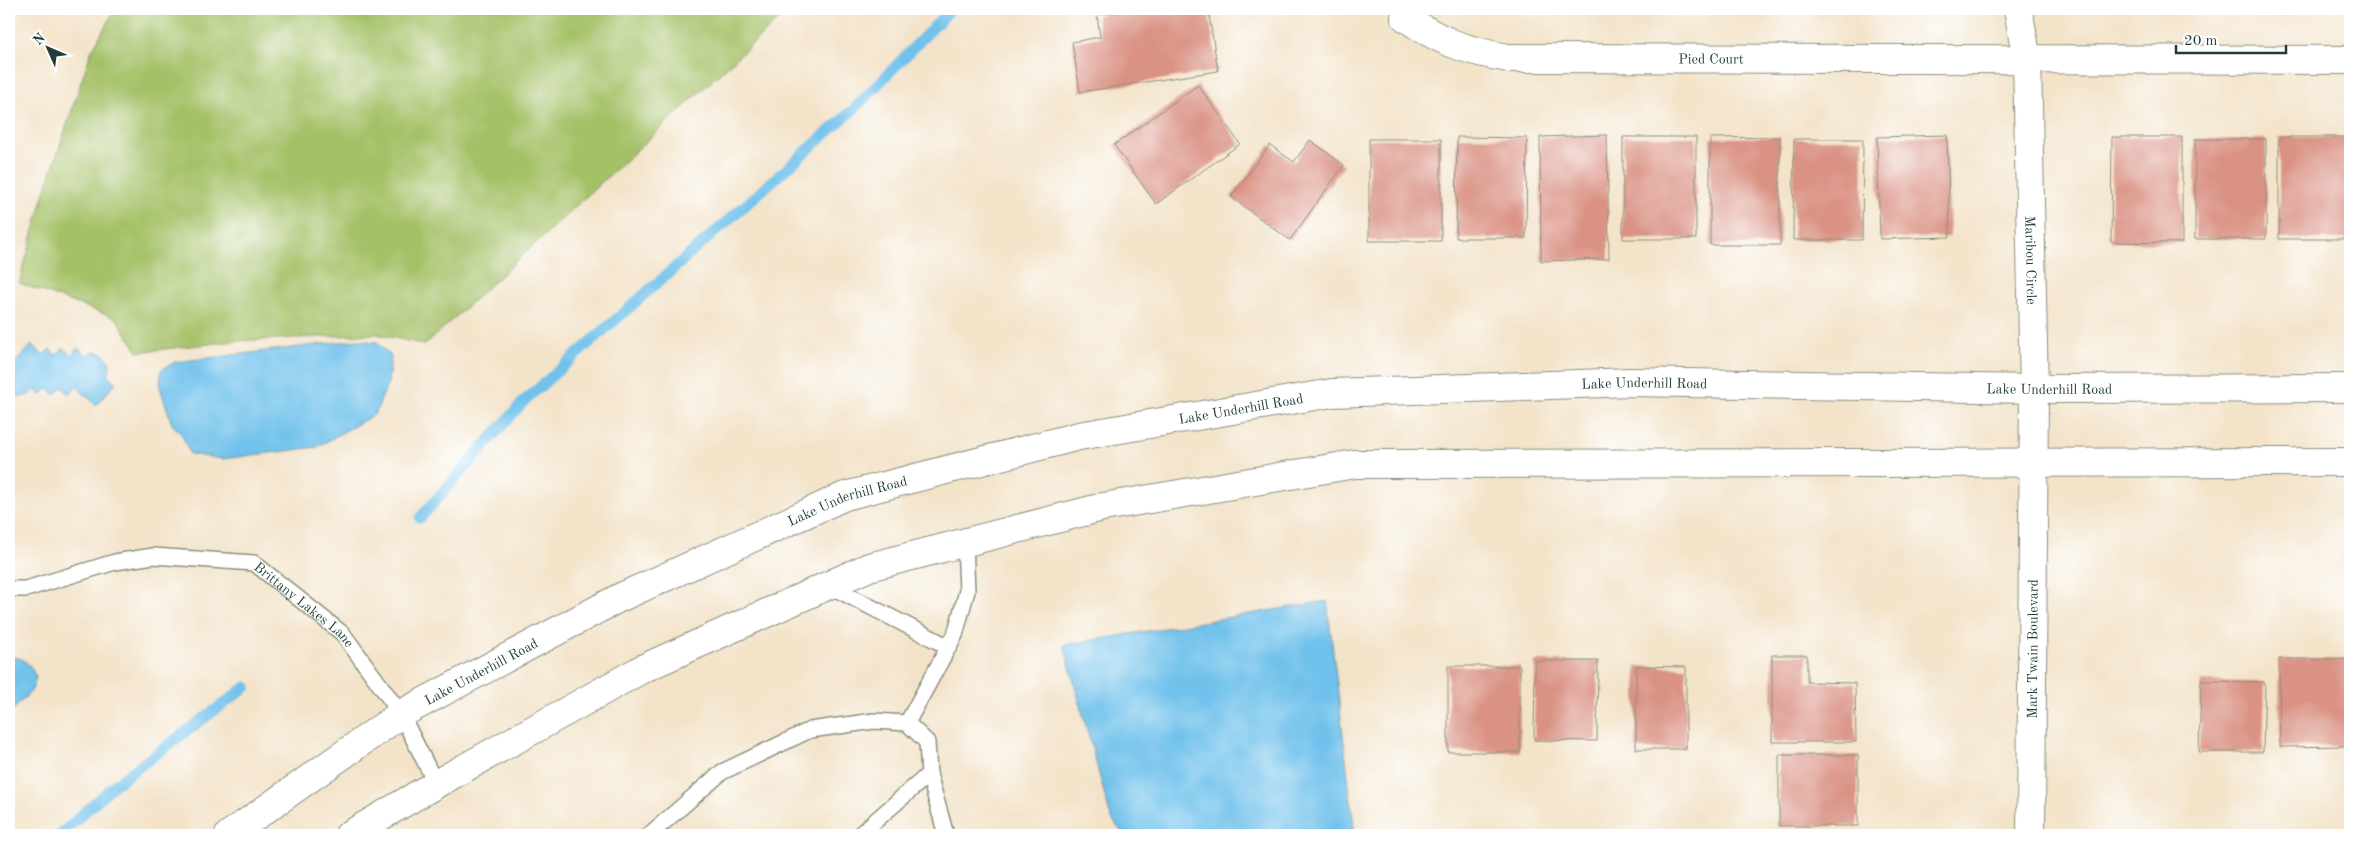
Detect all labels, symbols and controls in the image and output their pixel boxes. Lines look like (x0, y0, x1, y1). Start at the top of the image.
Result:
north arrow (22, 22, 72, 72)
scale bar (2176, 22, 2286, 54)
text: N (31, 31, 48, 48)
text: 20 m (2184, 34, 2218, 49)
street label: Pied Court (1678, 52, 1744, 67)
street label: Maribou Circle (2022, 216, 2038, 305)
street label: Lake Underhill Road (1581, 376, 1708, 392)
street label: Lake Underhill Road (1986, 382, 2112, 397)
street label: Lake Underhill Road (1178, 392, 1304, 427)
street label: Lake Underhill Road (786, 474, 909, 529)
street label: Brittany Lakes Lane (251, 560, 356, 650)
street label: Mark Twain Boulevard (2026, 579, 2041, 719)
street label: Lake Underhill Road (423, 636, 540, 708)

